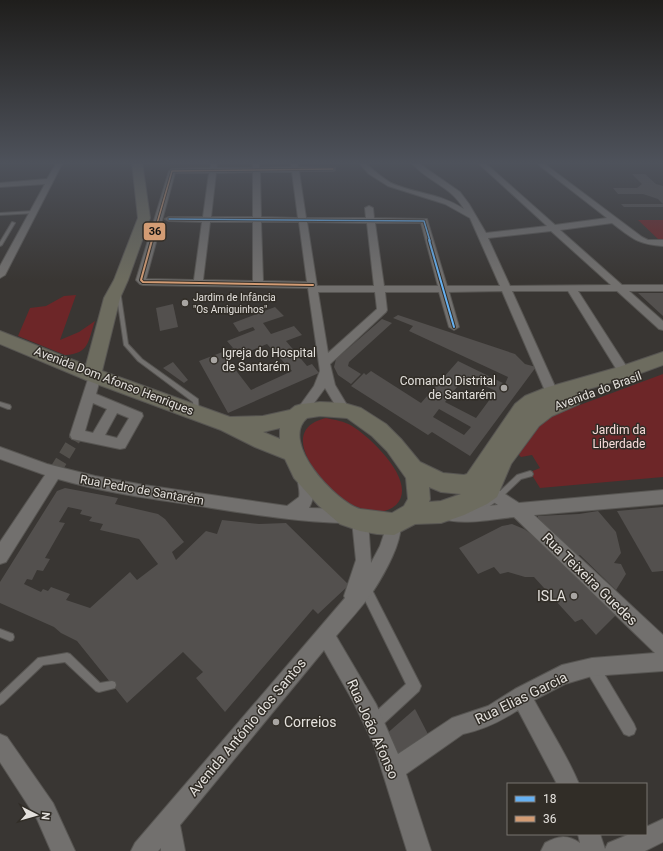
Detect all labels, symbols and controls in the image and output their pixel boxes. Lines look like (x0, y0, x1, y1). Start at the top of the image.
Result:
line badge: 36 (143, 222, 166, 241)
text: 36 (149, 225, 161, 238)
place label: Jardim de Infância "Os Amiguinhos" (193, 292, 276, 315)
marker: Jardim de Infância "Os Amiguinhos" (180, 298, 190, 308)
street label: Avenida Dom Afonso Henriques (32, 344, 196, 418)
place label: Igreja do Hospital de Santarém (222, 346, 316, 374)
marker: Igreja do Hospital de Santarém (209, 355, 219, 365)
street label: Avenida do Brasil (552, 369, 644, 413)
place label: Comando Distrital de Santarém (400, 374, 496, 402)
marker: Comando Distrital de Santarém (499, 383, 509, 393)
park label: Jardim da Liberdade (592, 423, 646, 451)
street label: Rua Pedro de Santarém (79, 472, 205, 508)
street label: Rua Teixeira Guedes (539, 529, 641, 629)
place label: ISLA (537, 588, 566, 604)
marker: ISLA (569, 591, 579, 601)
street label: Avenida António dos Santos (185, 655, 309, 799)
street label: Rua Elias Garcia (472, 669, 570, 727)
street label: Rua João Afonso (344, 677, 402, 781)
place label: Correios (284, 714, 337, 730)
marker: Correios (271, 717, 281, 727)
legend (507, 783, 647, 835)
text: 18 (543, 792, 557, 806)
north arrow (16, 795, 56, 835)
text: N (39, 811, 52, 821)
text: 36 (543, 812, 557, 826)

